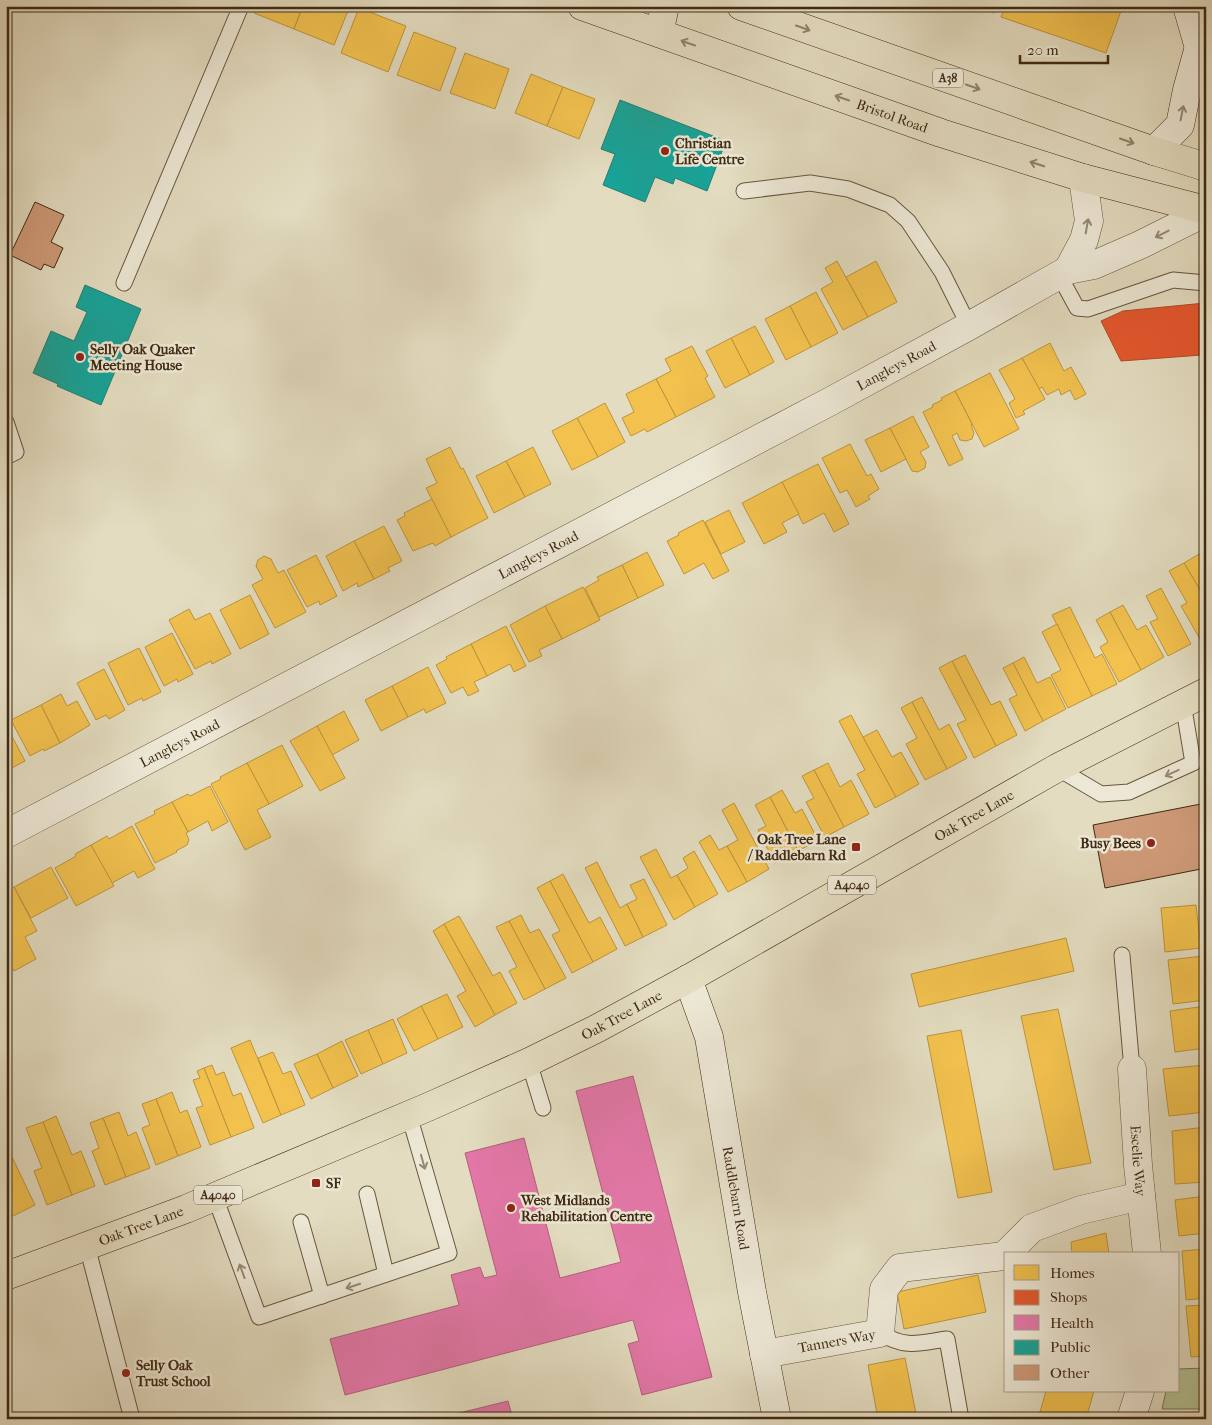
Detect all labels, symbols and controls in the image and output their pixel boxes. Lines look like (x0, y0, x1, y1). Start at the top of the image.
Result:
one-way arrow (795, 24, 811, 33)
scale bar (1020, 32, 1107, 64)
one-way arrow (681, 38, 697, 48)
text: 20 m (1027, 41, 1059, 59)
road number: A38 (933, 68, 963, 88)
one-way arrow (965, 83, 981, 92)
one-way arrow (834, 93, 850, 102)
street label: Bristol Road (854, 96, 930, 137)
one-way arrow (1178, 105, 1188, 121)
place label: Christian Life Centre (675, 135, 744, 168)
one-way arrow (1118, 137, 1134, 146)
marker: Christian Life Centre (659, 145, 671, 157)
one-way arrow (1029, 158, 1045, 168)
one-way arrow (1082, 218, 1092, 234)
one-way arrow (1155, 230, 1170, 239)
street label: Langleys Road (854, 337, 939, 394)
place label: Selly Oak Quaker Meeting House (89, 341, 196, 374)
marker: Selly Oak Quaker Meeting House (74, 351, 86, 363)
street label: Langleys Road (496, 527, 582, 583)
street label: Langleys Road (137, 715, 223, 771)
one-way arrow (1164, 768, 1179, 778)
street label: Oak Tree Lane (931, 786, 1017, 845)
place label: Oak Tree Lane / Raddlebarn Rd (747, 831, 847, 864)
place label: Busy Bees (1080, 835, 1142, 852)
marker: Busy Bees (1145, 837, 1157, 849)
marker: Oak Tree Lane / Raddlebarn Rd (850, 841, 862, 853)
road number: A4040 (828, 876, 876, 894)
street label: Oak Tree Lane (579, 987, 665, 1044)
street label: Escelie Way (1127, 1125, 1149, 1198)
street label: Raddlebarn Road (719, 1145, 753, 1252)
one-way arrow (418, 1153, 428, 1169)
place label: SF (326, 1175, 341, 1192)
marker: SF (310, 1177, 322, 1189)
road number: A4040 (194, 1186, 242, 1204)
place label: West Midlands Rehabilitation Centre (520, 1192, 652, 1225)
marker: West Midlands Rehabilitation Centre (505, 1202, 517, 1214)
street label: Oak Tree Lane (96, 1203, 186, 1250)
legend (1004, 1252, 1180, 1392)
one-way arrow (237, 1264, 246, 1279)
text: Homes (1050, 1264, 1095, 1282)
one-way arrow (345, 1281, 361, 1291)
text: Shops (1050, 1288, 1088, 1306)
text: Health (1050, 1314, 1094, 1332)
street label: Tanners Way (797, 1326, 878, 1357)
text: Public (1050, 1338, 1091, 1356)
place label: Selly Oak Trust School (135, 1357, 211, 1390)
text: Other (1050, 1364, 1090, 1382)
marker: Selly Oak Trust School (120, 1367, 132, 1379)

